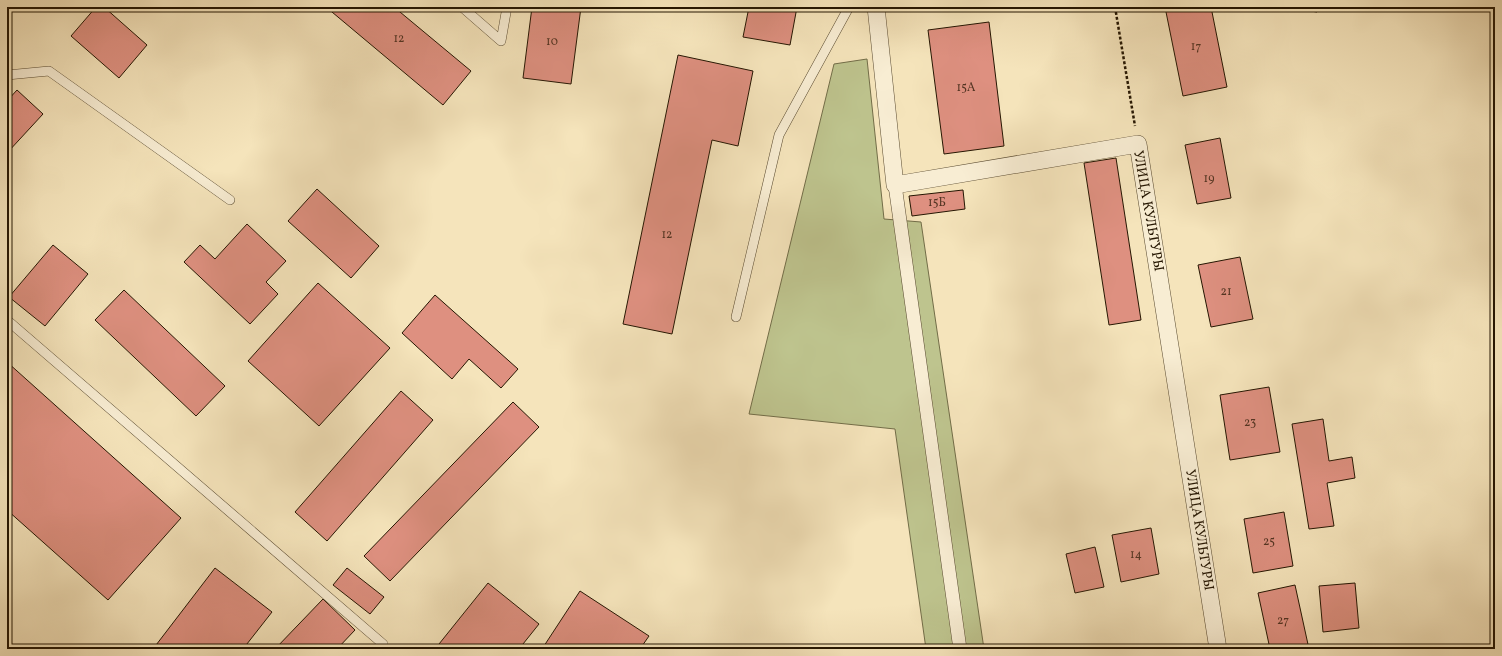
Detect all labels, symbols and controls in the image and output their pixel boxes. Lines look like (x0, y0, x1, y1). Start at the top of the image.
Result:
house number: 12 (393, 31, 405, 47)
house number: 10 (546, 34, 558, 50)
house number: 17 (1191, 39, 1201, 55)
house number: 15А (957, 80, 976, 96)
street label: УЛИЦА КУЛЬТУРЫ (1128, 149, 1168, 273)
house number: 19 (1204, 171, 1214, 187)
house number: 15Б (928, 195, 946, 211)
house number: 12 (661, 227, 673, 243)
house number: 21 (1220, 284, 1232, 300)
house number: 23 (1244, 415, 1256, 431)
street label: УЛИЦА КУЛЬТУРЫ (1180, 468, 1218, 592)
house number: 25 (1263, 534, 1275, 550)
house number: 14 (1130, 547, 1142, 563)
house number: 27 (1277, 613, 1289, 629)

